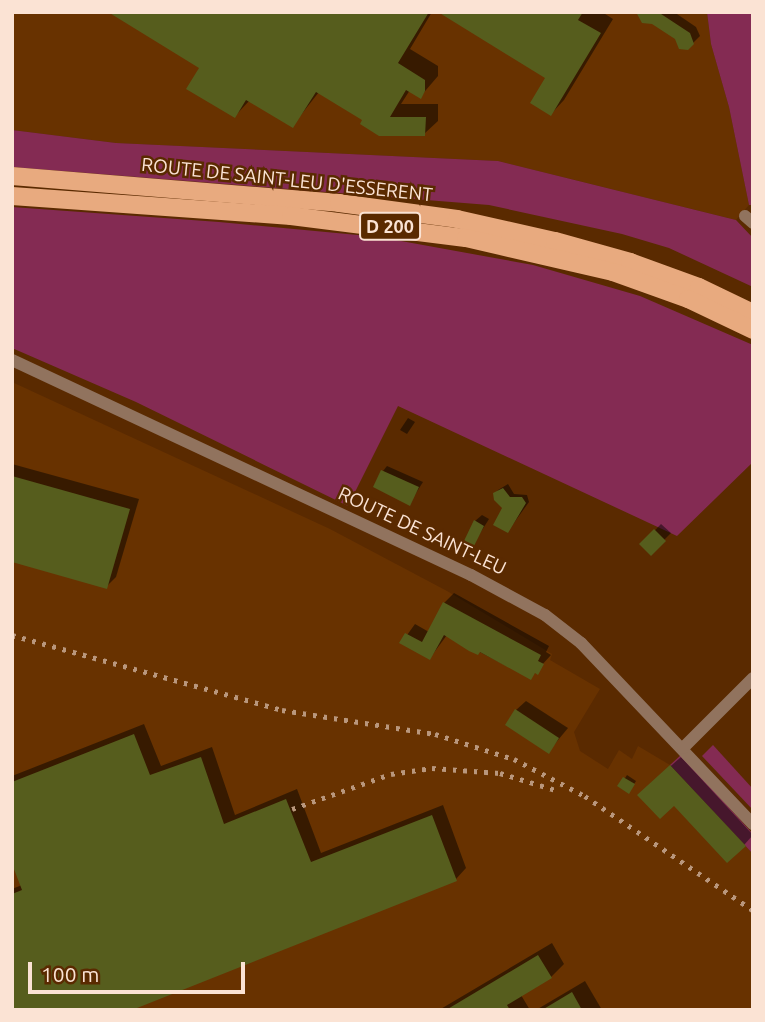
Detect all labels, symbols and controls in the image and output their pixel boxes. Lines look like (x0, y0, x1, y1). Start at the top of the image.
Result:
street label: ROUTE DE SAINT-LEU D'ESSERENT (140, 153, 434, 207)
road number: D 200 (358, 211, 422, 240)
street label: ROUTE DE SAINT-LEU (334, 482, 510, 580)
scale bar (32, 948, 248, 992)
text: 100 m (41, 962, 99, 986)

